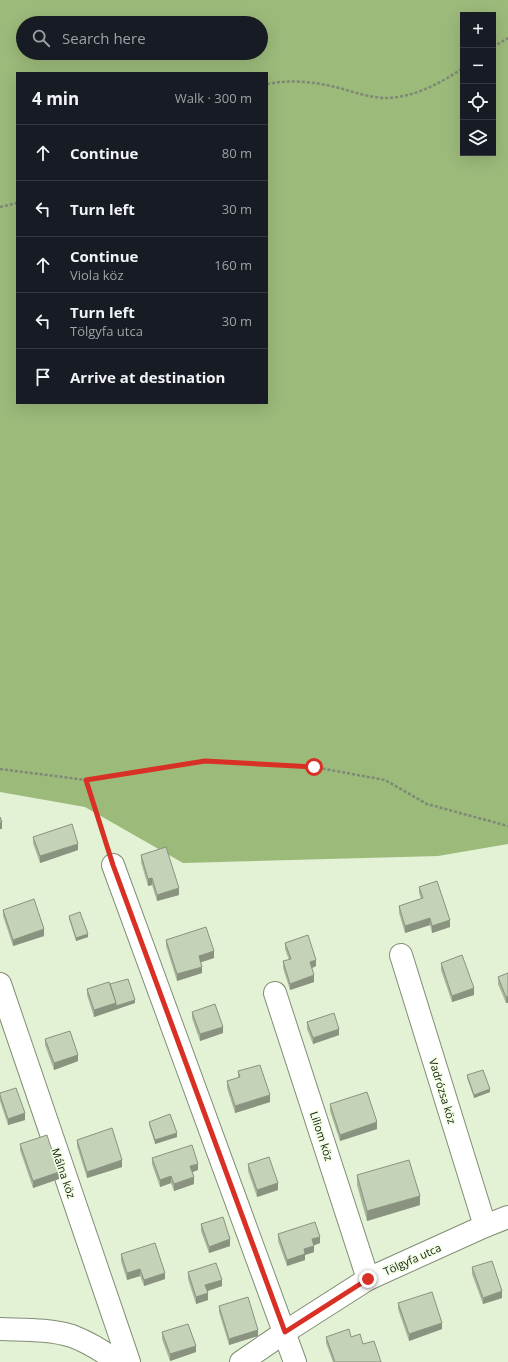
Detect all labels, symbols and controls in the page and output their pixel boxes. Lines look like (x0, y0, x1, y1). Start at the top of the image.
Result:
map controls (460, 12, 496, 156)
button: + (460, 12, 496, 48)
search box (16, 16, 268, 60)
icon: search (30, 27, 52, 49)
text: Search here (62, 28, 146, 48)
button: − (460, 48, 496, 84)
button: locate (460, 84, 496, 120)
text: 4 min (32, 87, 79, 110)
text: Walk · 300 m (175, 89, 252, 107)
button: layers (460, 120, 496, 156)
icon: ahead (32, 142, 54, 164)
text: Continue (70, 143, 138, 163)
text: 80 m (222, 144, 252, 162)
icon: left (32, 198, 54, 220)
text: Turn left (70, 199, 135, 219)
text: 30 m (222, 200, 252, 218)
text: Continue (70, 246, 138, 266)
icon: ahead (32, 254, 54, 276)
text: 160 m (214, 256, 252, 274)
text: Viola köz (70, 266, 123, 284)
text: Turn left (70, 302, 135, 322)
icon: left (32, 310, 54, 332)
text: 30 m (222, 312, 252, 330)
text: Tölgyfa utca (70, 322, 143, 340)
icon: arrive (32, 366, 54, 388)
text: Arrive at destination (70, 367, 225, 387)
route start (305, 758, 323, 776)
street label: Vadrózsa köz (426, 1057, 460, 1125)
street label: Liliom köz (307, 1109, 337, 1163)
street label: Málna köz (48, 1146, 80, 1200)
street label: Tölgyfa utca (381, 1240, 443, 1278)
route end (359, 1270, 377, 1288)

